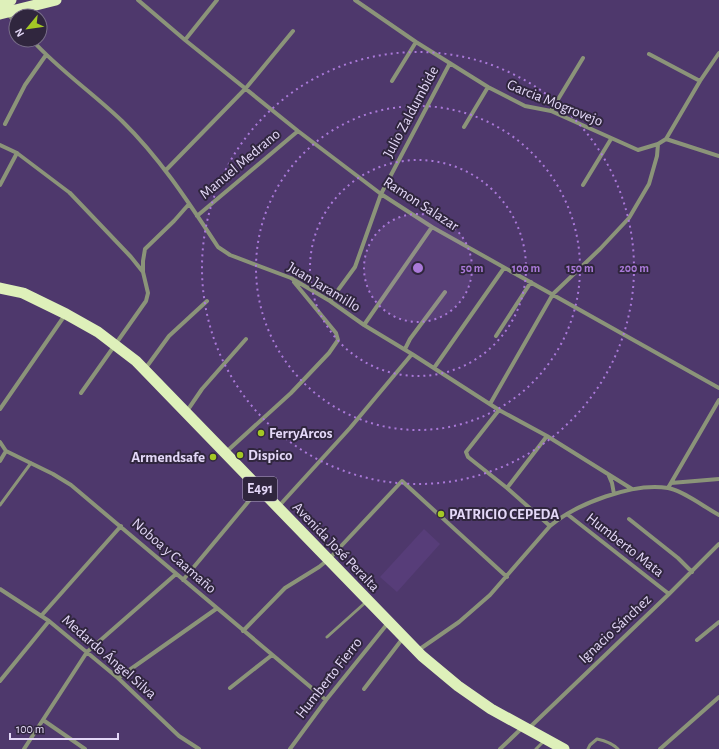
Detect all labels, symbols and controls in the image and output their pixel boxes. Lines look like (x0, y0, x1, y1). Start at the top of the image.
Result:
north arrow (8, 8, 48, 48)
text: N (13, 27, 26, 39)
street label: Julio Zaldumbide (381, 64, 441, 160)
street label: Garcia Mogrovejo (505, 77, 605, 129)
street label: Manuel Medrano (197, 126, 283, 202)
street label: Ramon Salazar (381, 174, 461, 234)
street label: Juan Jaramillo (285, 259, 363, 315)
centre of rings (411, 261, 425, 275)
text: 50 m (461, 262, 484, 274)
text: 100 m (512, 262, 540, 274)
text: 150 m (566, 262, 594, 274)
text: 200 m (619, 262, 649, 274)
place label: FerryArcos (269, 426, 333, 441)
marker: FerryArcos (256, 428, 266, 438)
place label: Dispico (248, 448, 292, 463)
place label: Armendsafe (131, 450, 205, 465)
marker: Dispico (235, 450, 245, 460)
marker: Armendsafe (208, 452, 218, 462)
road number: E491 (243, 477, 277, 501)
street label: Avenida José Peralta (290, 499, 382, 595)
place label: PATRICIO CEPEDA (449, 507, 559, 522)
marker: PATRICIO CEPEDA (436, 509, 446, 519)
street label: Humberto Mata (583, 510, 667, 580)
street label: Noboa y Caamaño (129, 516, 219, 596)
street label: Ignacio Sánchez (576, 592, 654, 666)
street label: Medardo Ángel Silva (59, 611, 160, 702)
street label: Humberto Fierro (293, 635, 365, 721)
scale bar (10, 715, 118, 741)
text: 100 m (16, 723, 44, 735)

